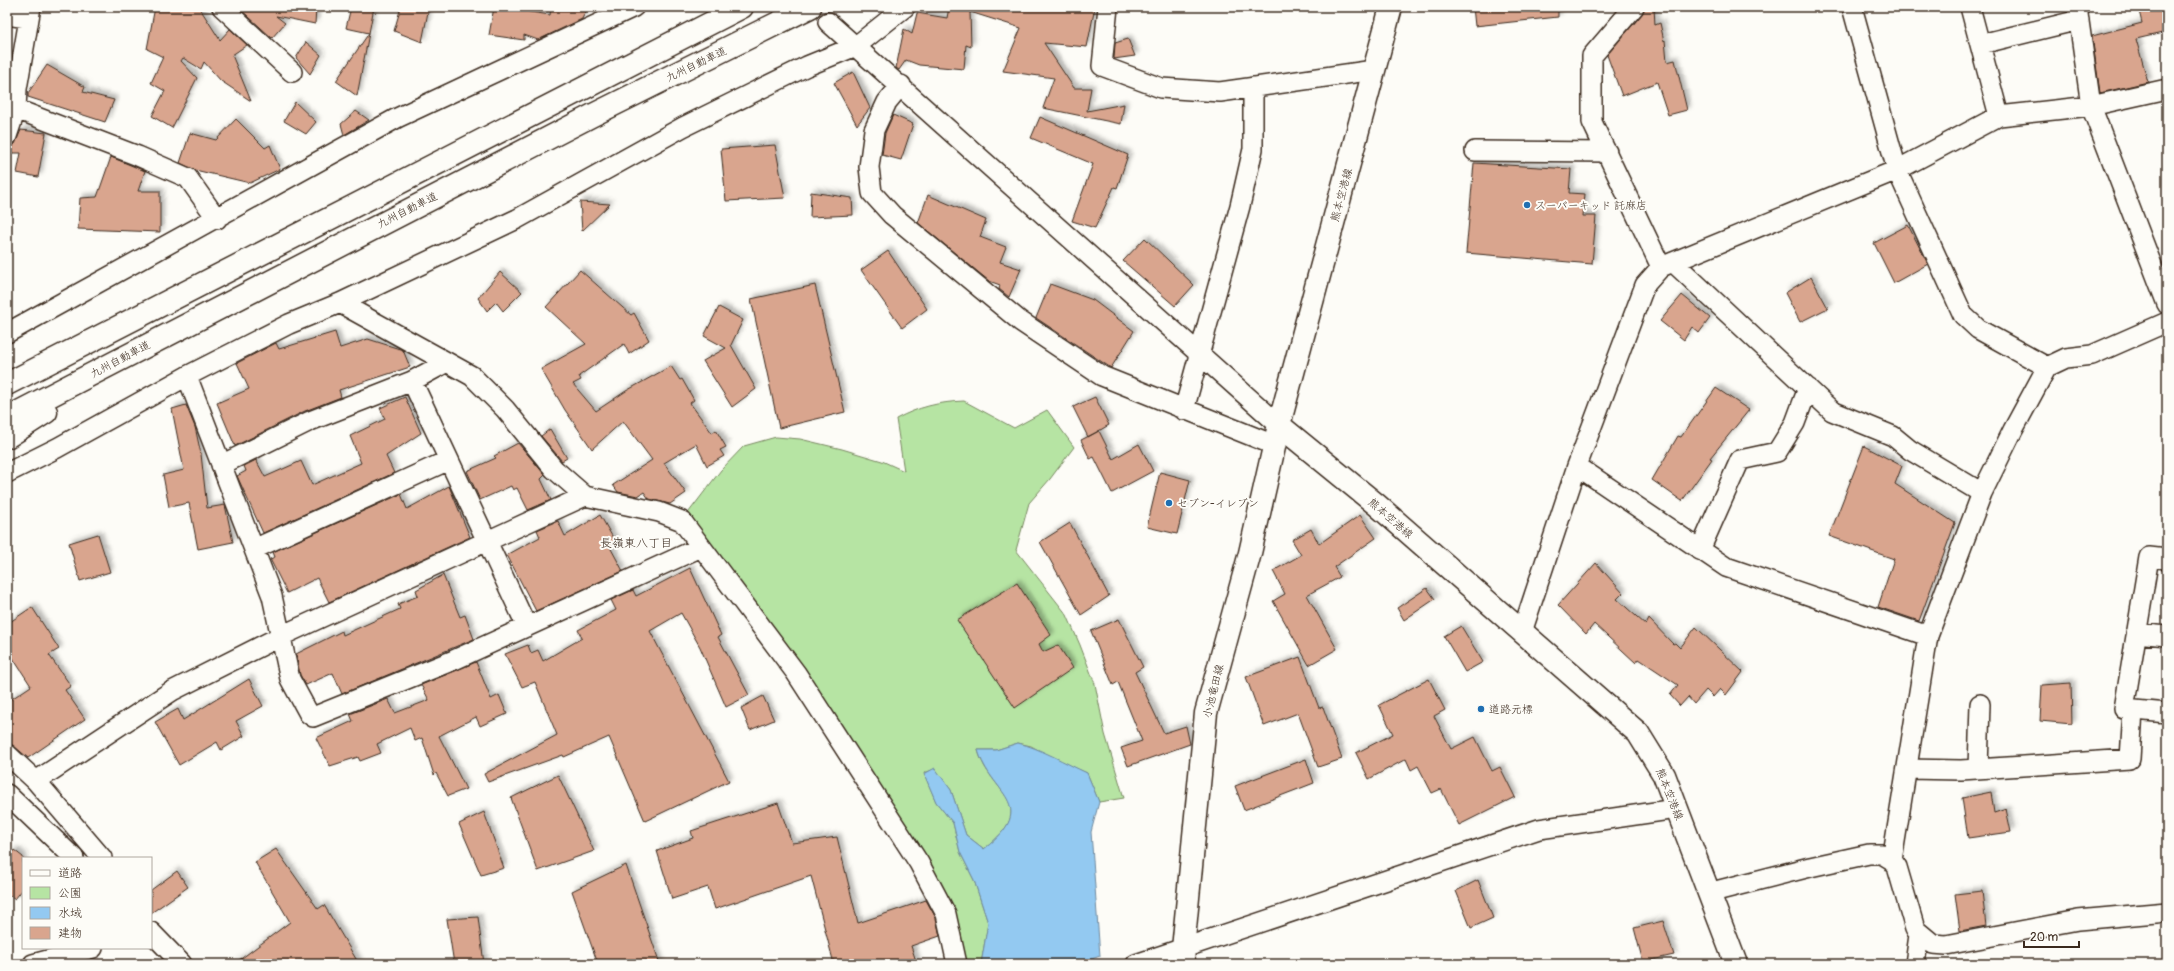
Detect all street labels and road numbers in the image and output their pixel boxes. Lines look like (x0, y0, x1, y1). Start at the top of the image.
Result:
street label: 九州自動車道 (664, 44, 729, 85)
street label: 熊本空港線 (1328, 167, 1355, 223)
street label: 九州自動車道 (375, 190, 440, 231)
street label: 九州自動車道 (88, 338, 152, 381)
street label: 熊本空港線 (1366, 495, 1416, 541)
street label: 小池竜田線 (1201, 663, 1226, 719)
street label: 熊本空港線 (1653, 766, 1686, 822)

